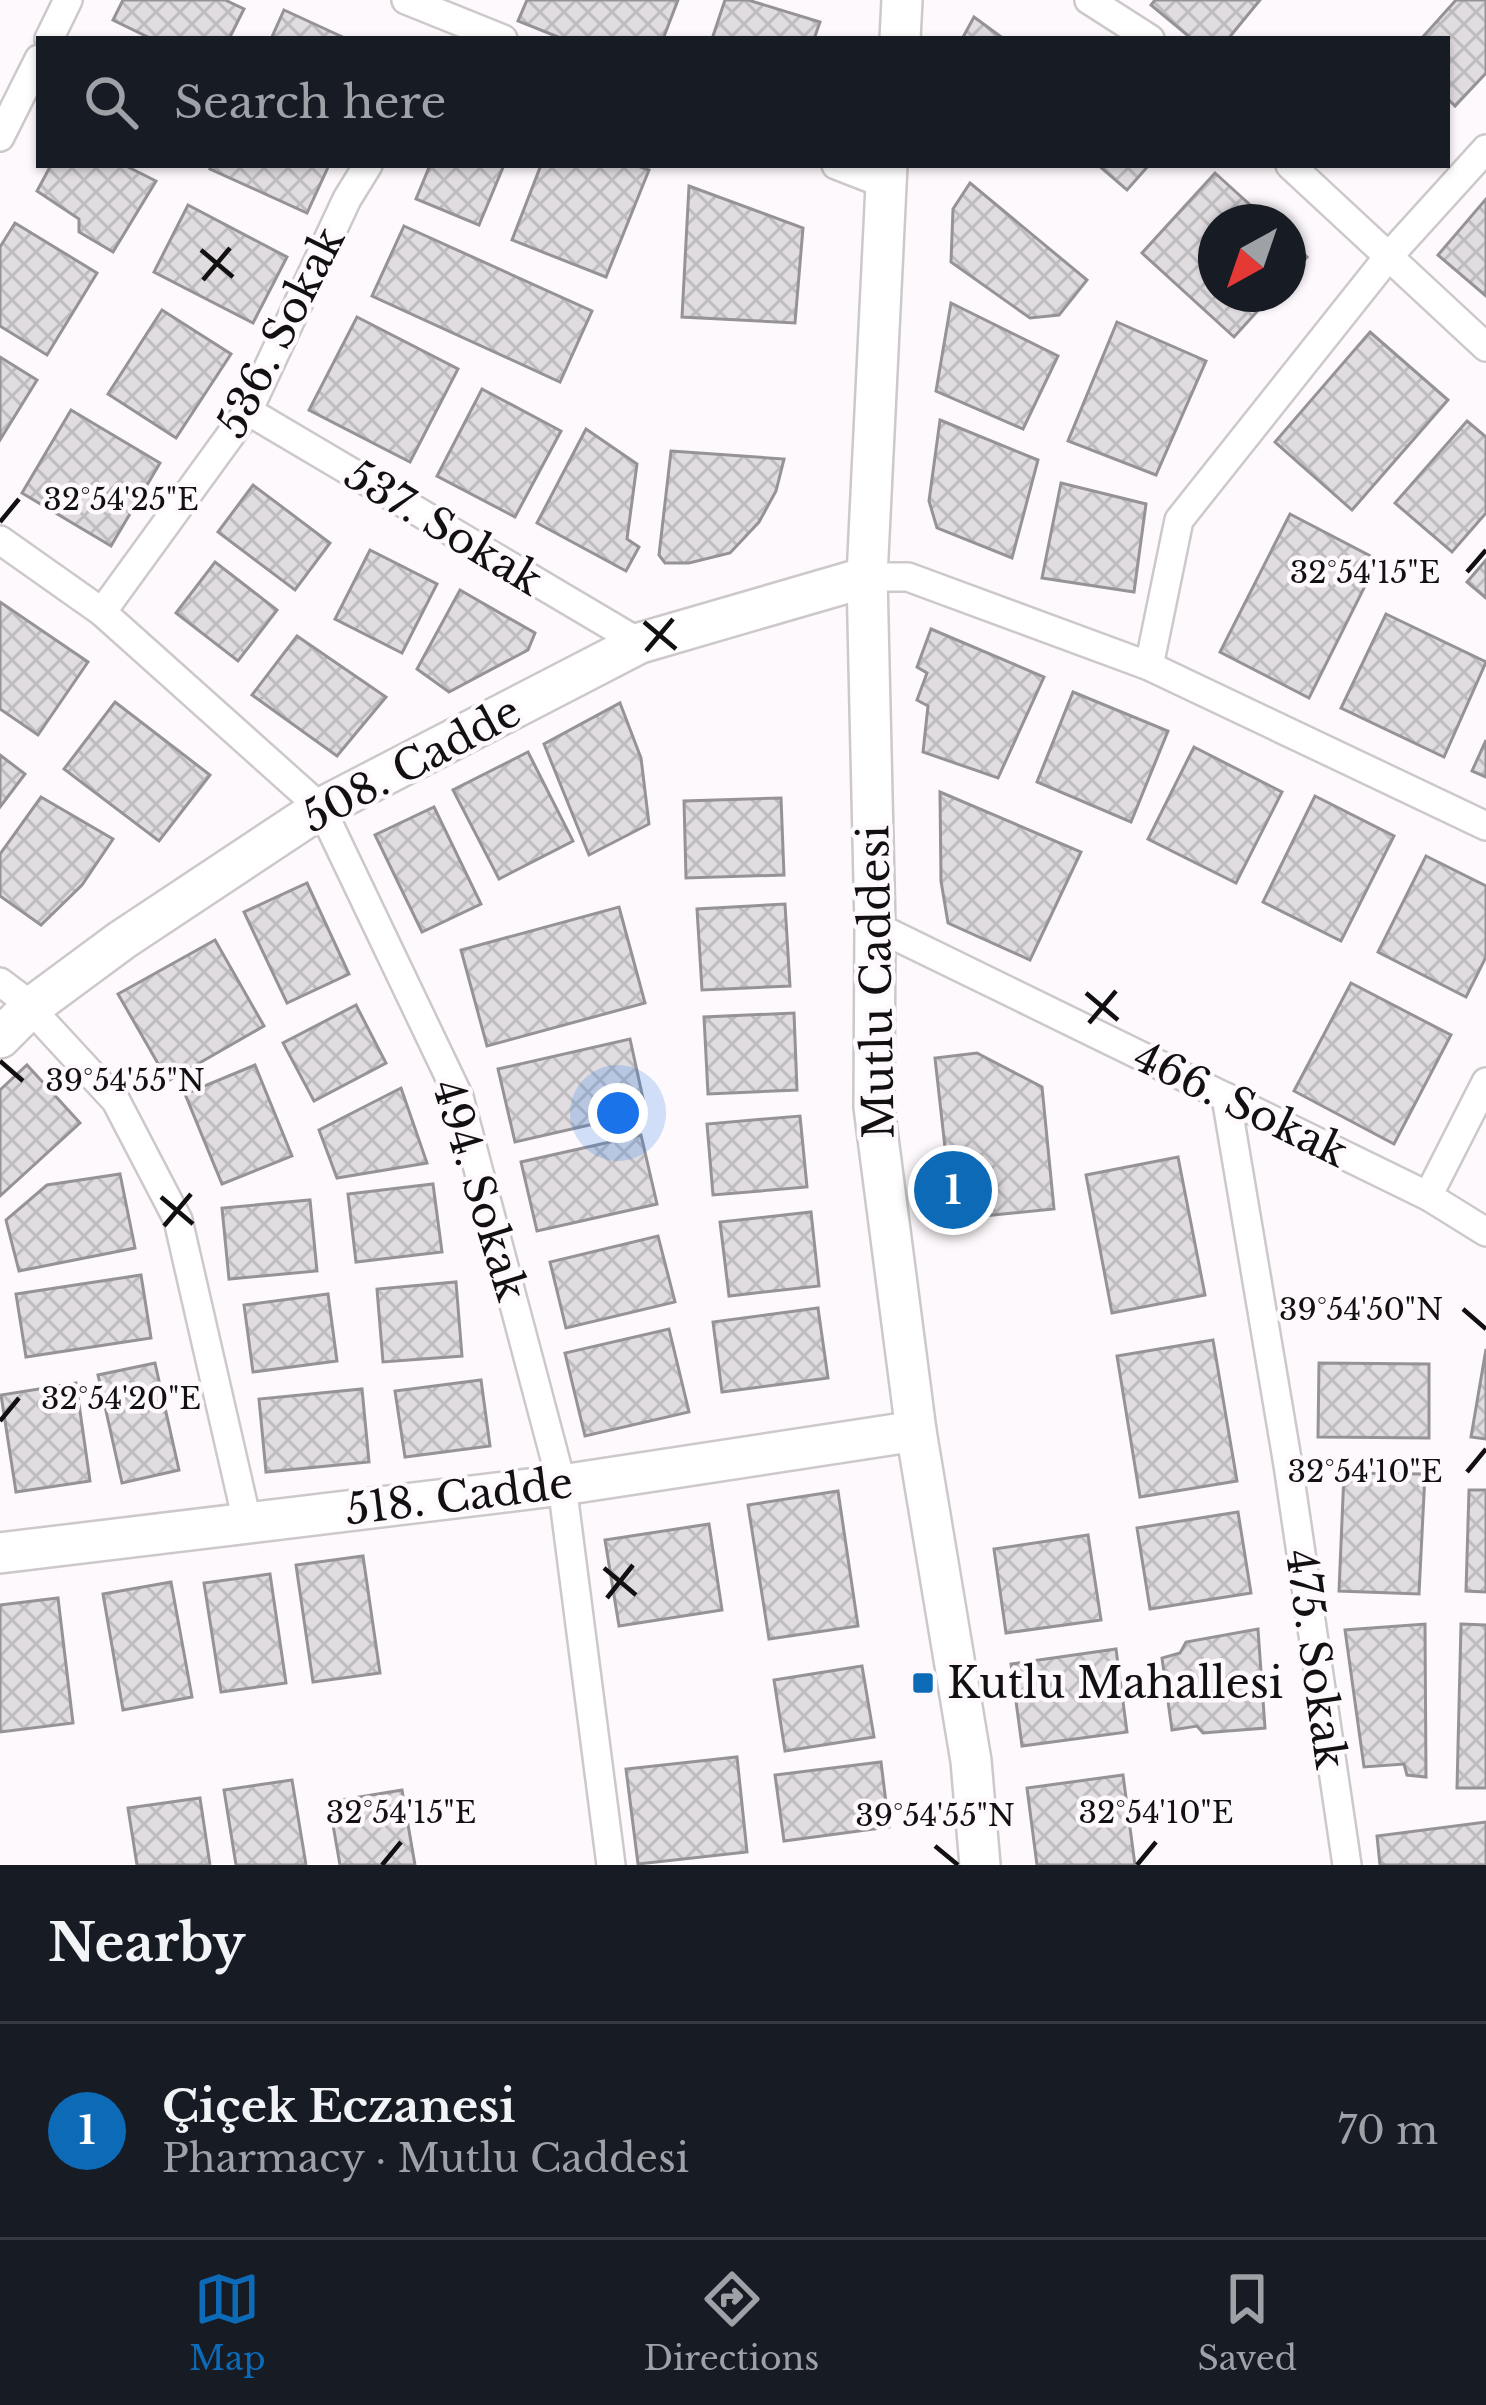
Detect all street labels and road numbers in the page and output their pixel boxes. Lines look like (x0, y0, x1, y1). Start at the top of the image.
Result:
street label: 536. Sokak (205, 218, 355, 446)
street label: 537. Sokak (336, 448, 552, 606)
street label: 508. Cadde (293, 685, 529, 843)
street label: Mutlu Caddesi (847, 825, 905, 1139)
street label: 466. Sokak (1126, 1030, 1356, 1178)
street label: 494. Sokak (422, 1073, 538, 1307)
street label: 518. Cadde (342, 1456, 576, 1536)
street label: 475. Sokak (1275, 1546, 1357, 1772)

